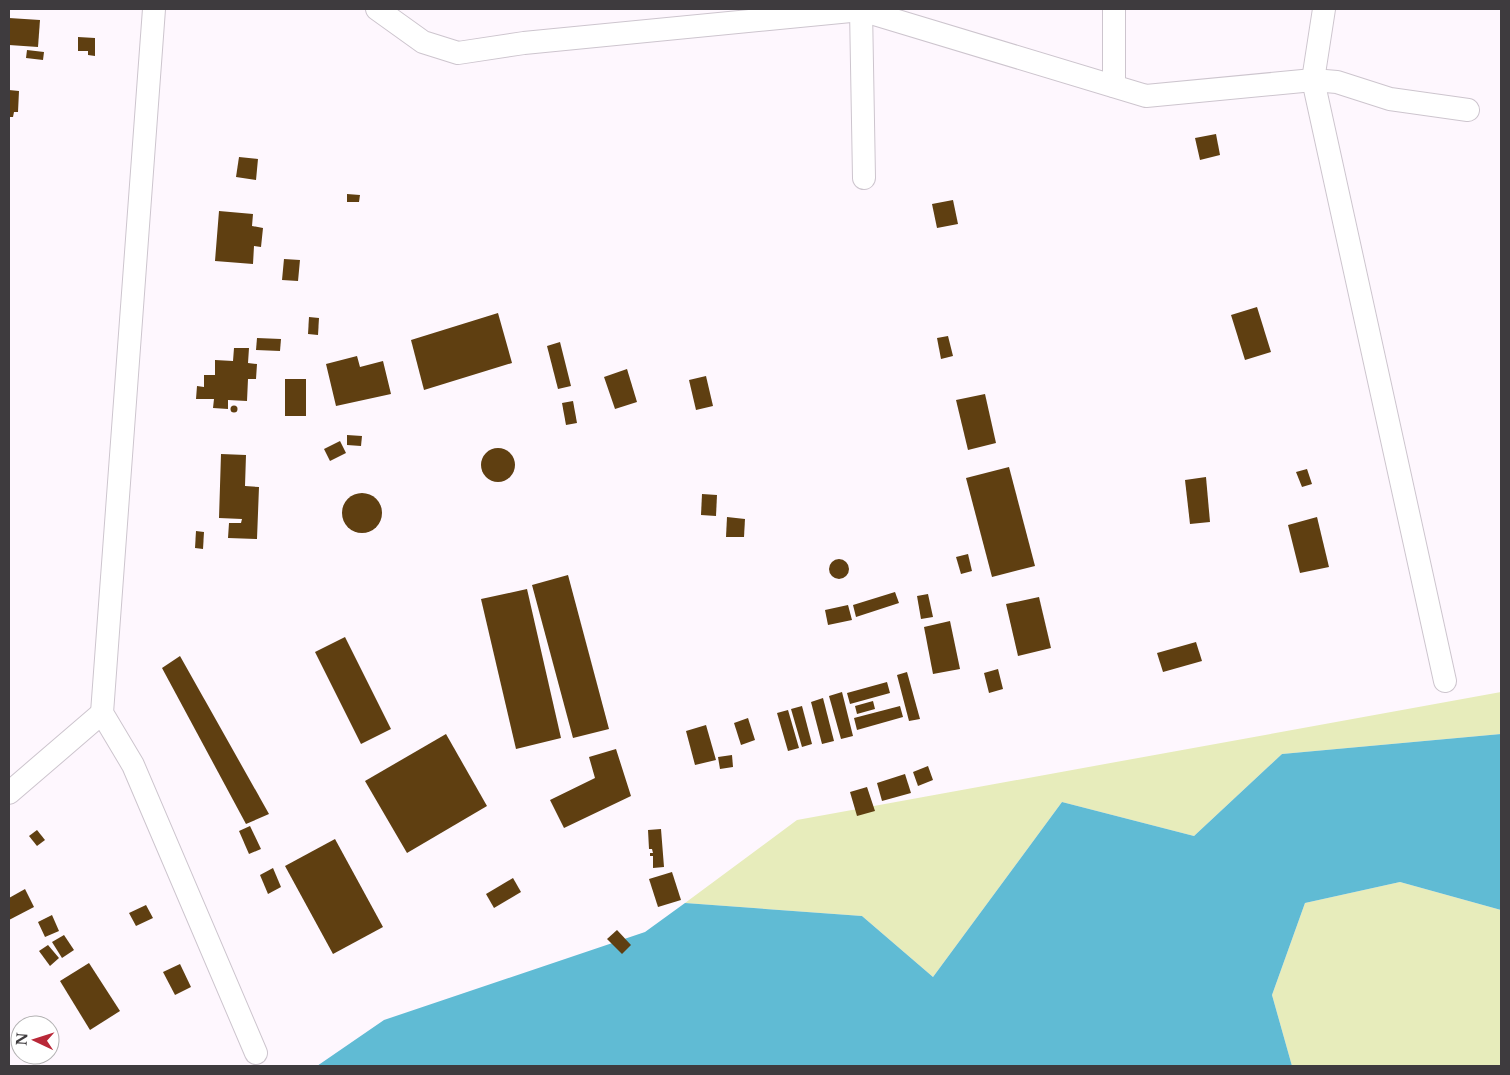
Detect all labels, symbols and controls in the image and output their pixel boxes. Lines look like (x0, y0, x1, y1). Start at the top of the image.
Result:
north arrow (10, 1015, 60, 1065)
text: N (13, 1032, 31, 1046)

